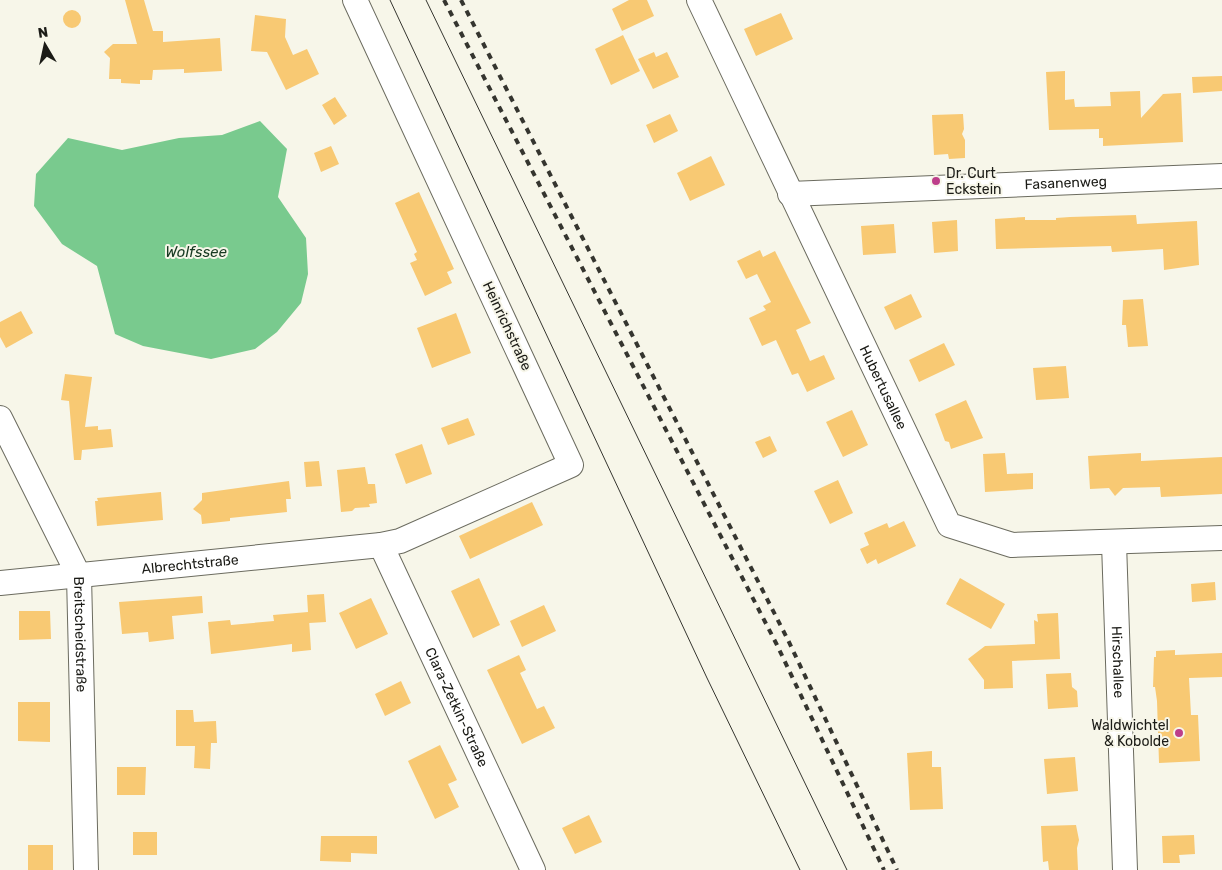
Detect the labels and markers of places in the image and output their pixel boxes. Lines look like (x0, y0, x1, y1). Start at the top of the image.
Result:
place label: Dr. Curt Eckstein (946, 165, 1002, 198)
marker: Dr. Curt Eckstein (930, 175, 942, 187)
place label: Waldwichtel & Kobolde (1091, 717, 1169, 750)
marker: Waldwichtel & Kobolde (1173, 727, 1185, 739)

